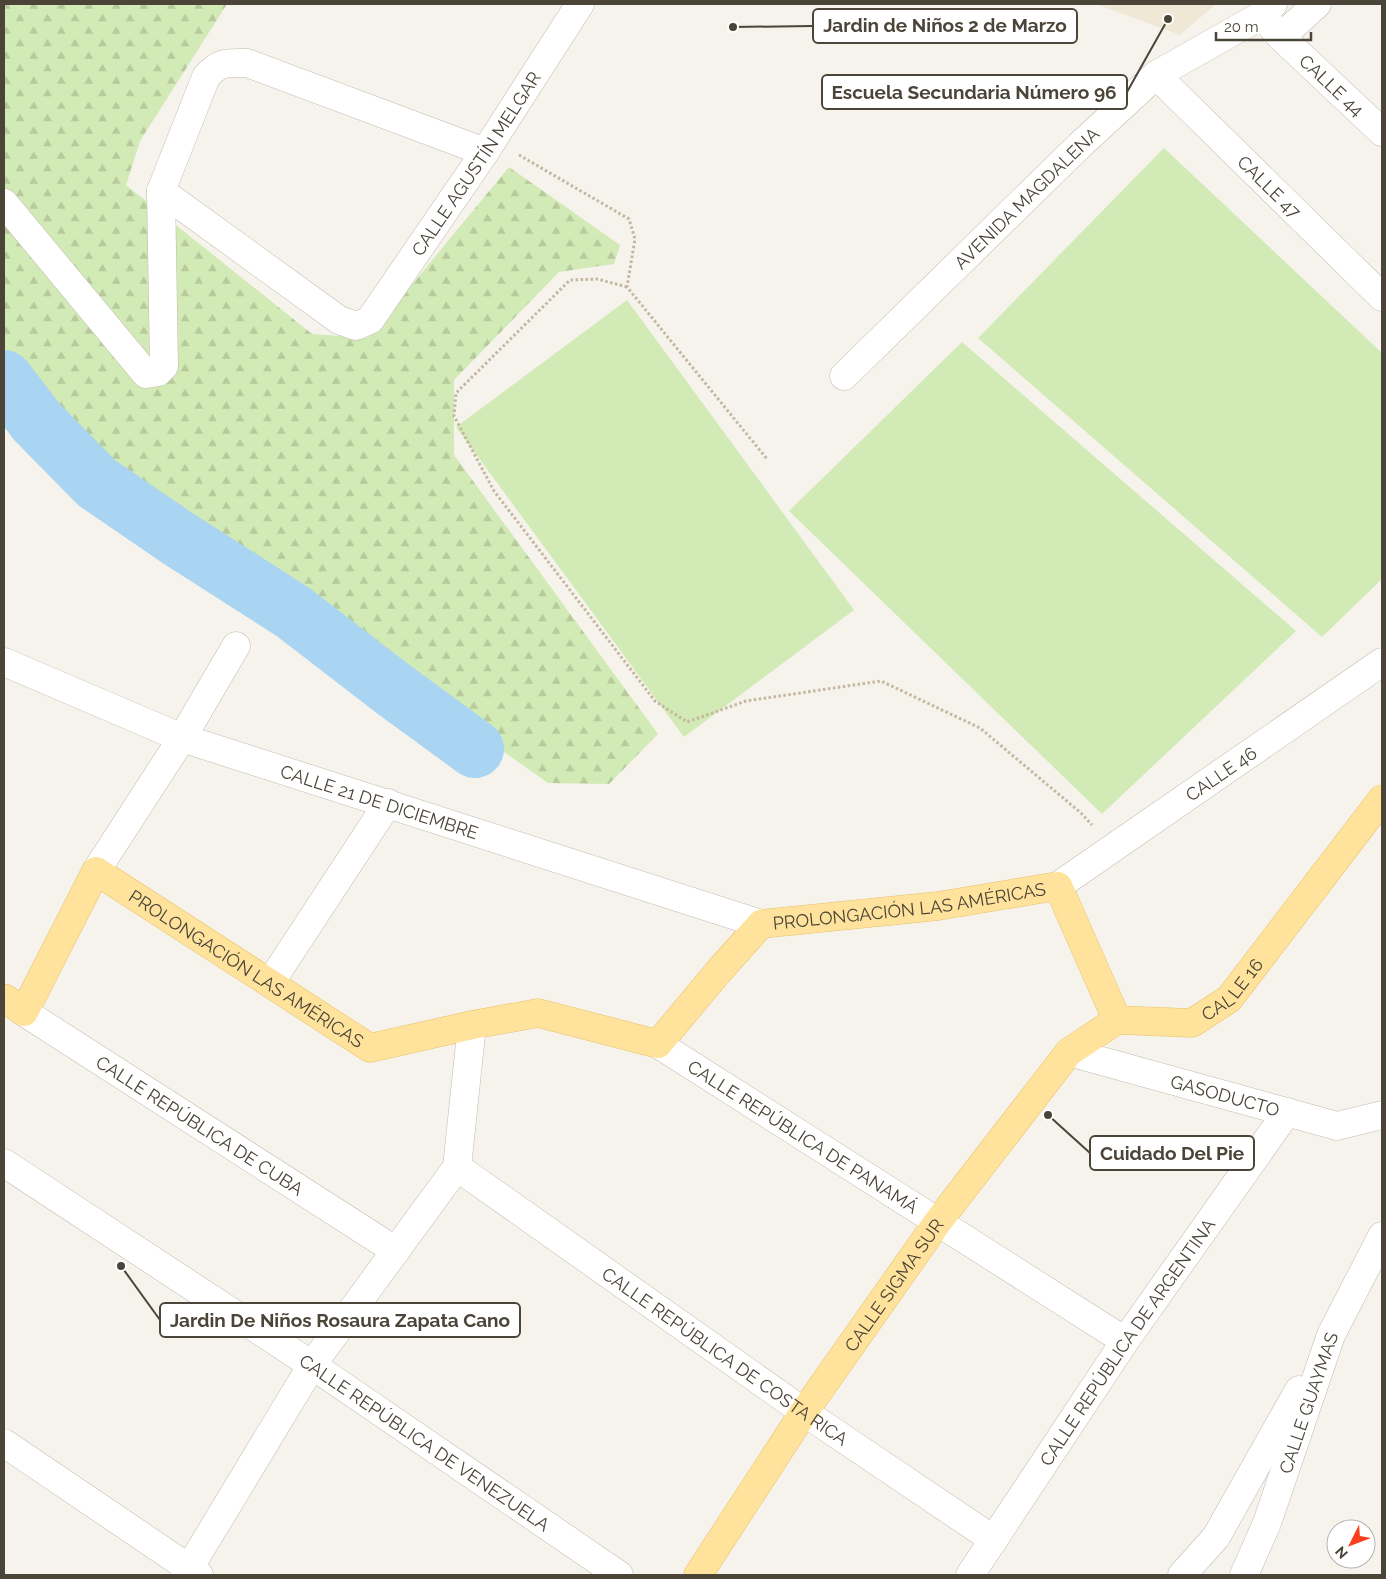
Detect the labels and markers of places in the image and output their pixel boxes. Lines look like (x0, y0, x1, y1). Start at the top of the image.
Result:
callout: Jardin de Niños 2 de Marzo (813, 9, 1077, 43)
callout: Escuela Secundaria Número 96 (822, 75, 1127, 109)
callout: Cuidado Del Pie (1090, 1136, 1254, 1170)
callout: Jardin De Niños Rosaura Zapata Cano (160, 1303, 520, 1337)

